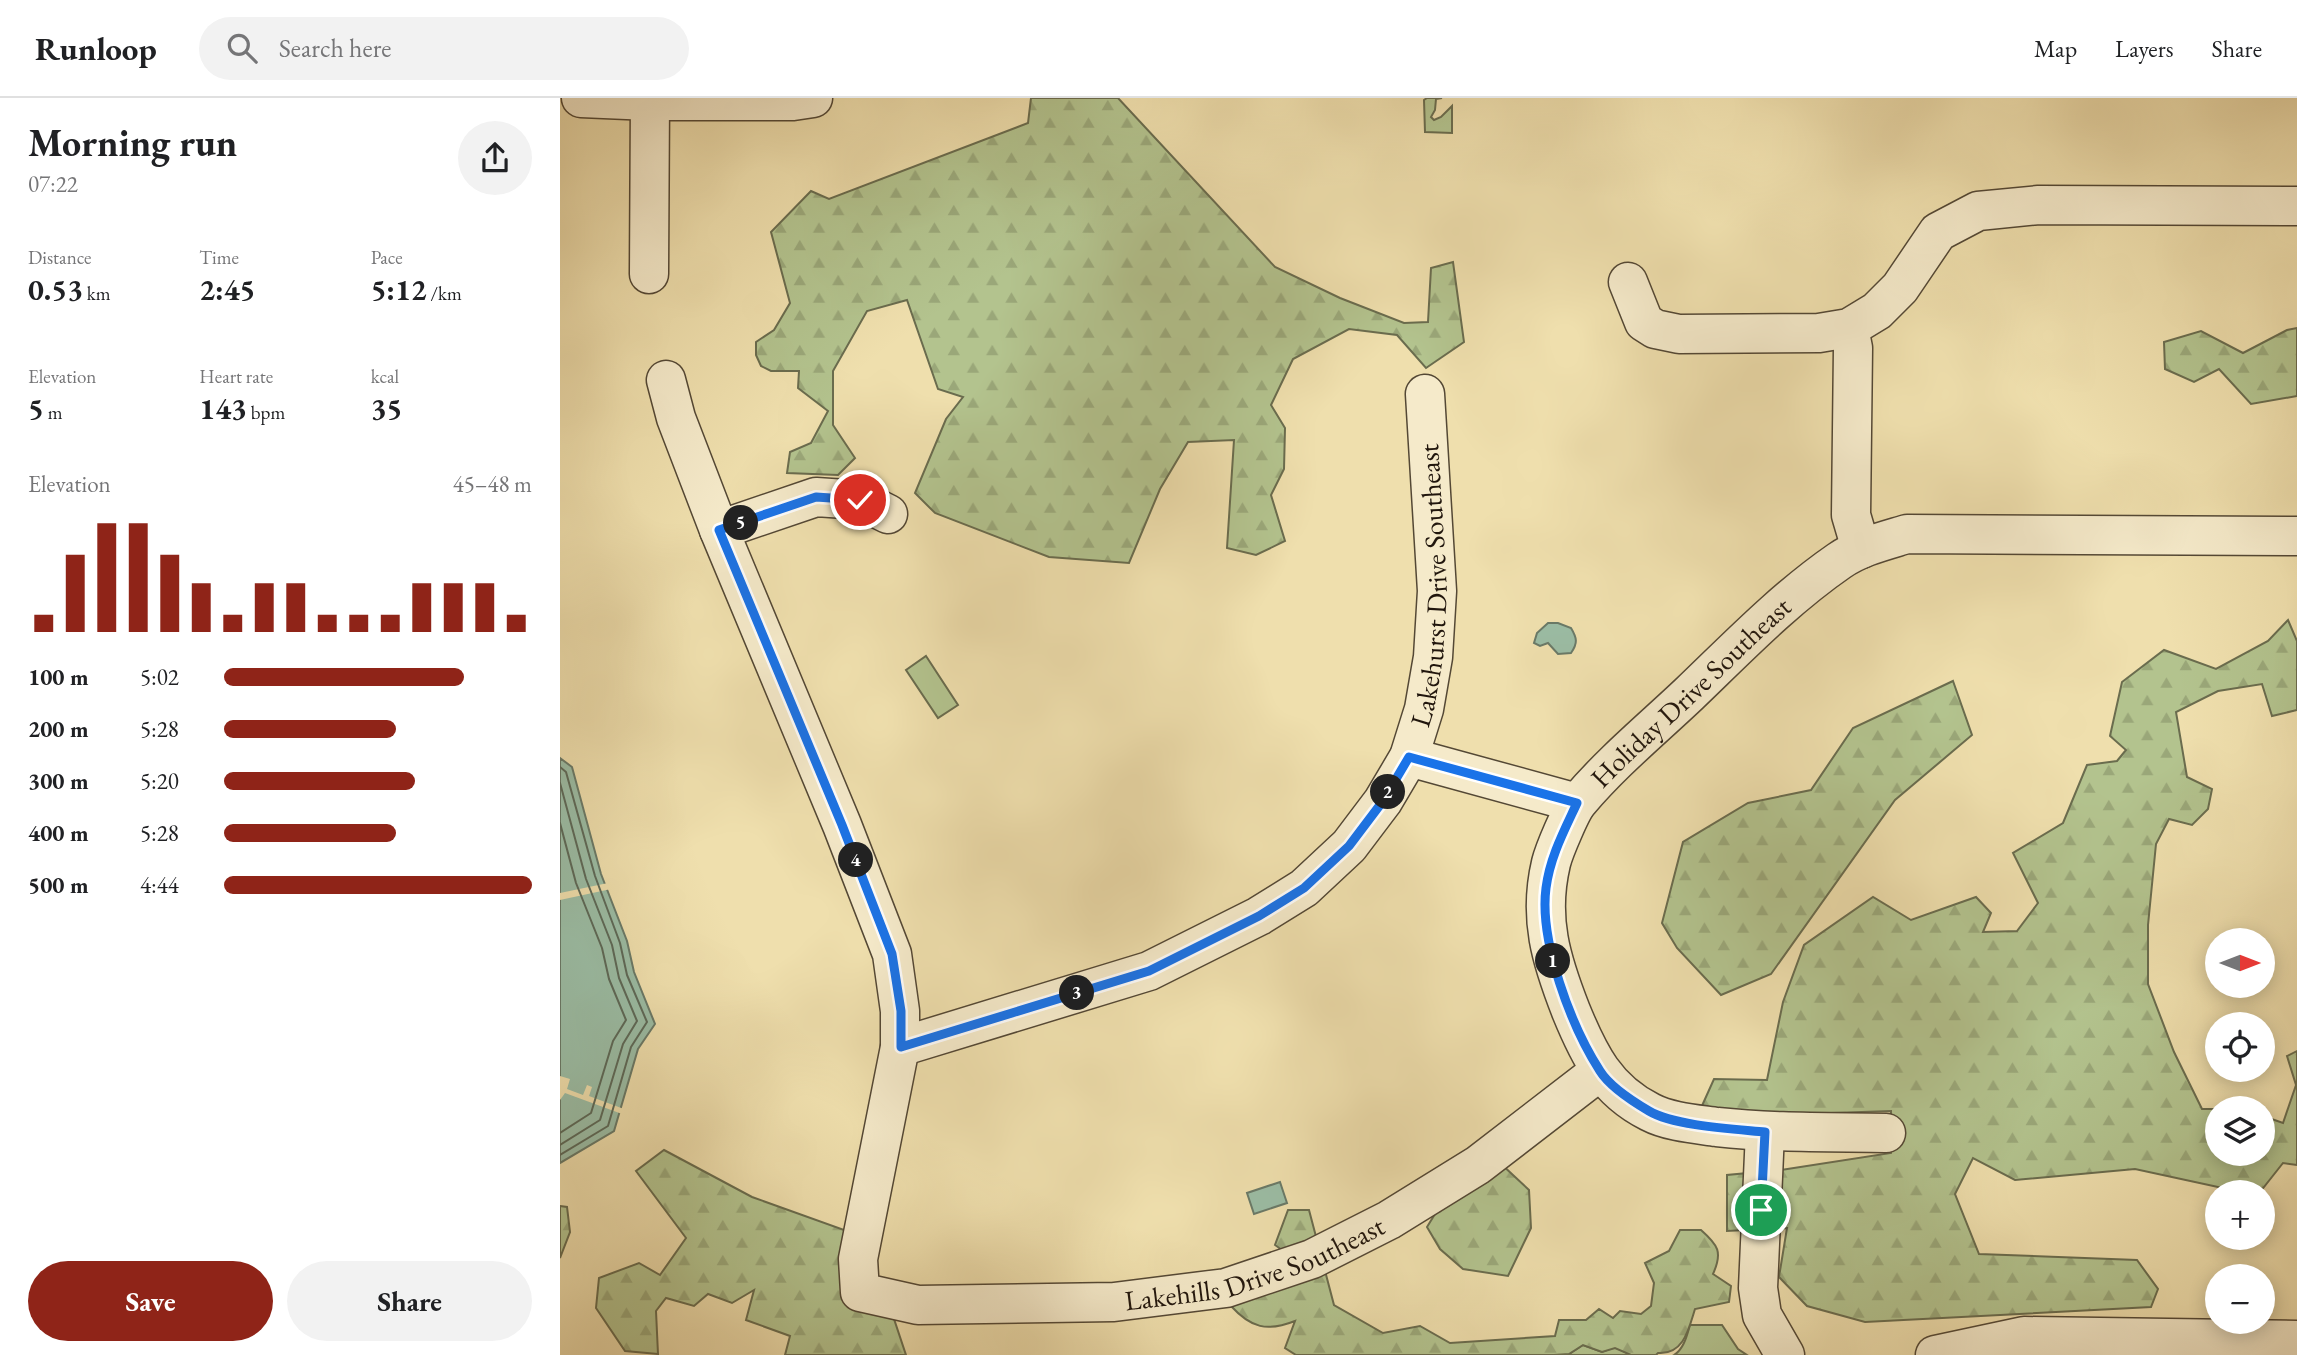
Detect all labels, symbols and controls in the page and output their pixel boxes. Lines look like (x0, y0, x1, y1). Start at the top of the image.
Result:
search box (199, 17, 689, 80)
text: Runloop (35, 27, 157, 70)
icon: search (223, 29, 261, 67)
text: Search here (279, 31, 391, 65)
text: Map (2034, 33, 2077, 64)
text: Layers (2115, 33, 2174, 64)
text: Share (2212, 33, 2262, 64)
text: Morning run (28, 118, 237, 167)
button: share (458, 121, 532, 195)
text: 07:22 (28, 169, 78, 199)
text: Distance (28, 245, 91, 270)
text: Time (199, 245, 239, 270)
text: Pace (371, 245, 403, 270)
text: 0.53 (28, 270, 83, 309)
text: 2:45 (199, 270, 255, 309)
text: 5:12 (371, 270, 427, 309)
text: km (83, 281, 111, 306)
text: /km (427, 281, 462, 306)
text: Elevation (28, 364, 96, 389)
text: Heart rate (199, 364, 273, 389)
text: kcal (371, 364, 399, 389)
text: 5 (28, 389, 44, 428)
text: 143 (199, 389, 247, 428)
text: 35 (371, 389, 402, 428)
text: m (44, 400, 62, 425)
text: bpm (247, 400, 285, 425)
street label: Lakehurst Drive Southeast (1402, 443, 1455, 731)
text: Elevation (28, 469, 111, 499)
text: 45–48 m (453, 469, 532, 499)
pin (830, 470, 890, 530)
icon: check (841, 481, 879, 519)
pin: 5 (724, 506, 758, 540)
text: 5 (735, 510, 746, 535)
street label: Holiday Drive Southeast (1582, 588, 1798, 795)
text: 100 m (28, 662, 89, 692)
text: 5:02 (140, 662, 179, 692)
text: 200 m (28, 714, 89, 744)
text: 5:28 (140, 714, 179, 744)
text: 300 m (28, 766, 89, 796)
text: 5:20 (140, 766, 179, 796)
pin: 2 (1370, 774, 1406, 810)
text: 2 (1382, 779, 1393, 804)
text: 400 m (28, 818, 89, 848)
text: 5:28 (140, 818, 179, 848)
pin: 4 (838, 842, 874, 878)
text: 4 (850, 847, 861, 872)
text: 500 m (28, 870, 89, 900)
text: 4:44 (140, 870, 179, 900)
north arrow (2205, 928, 2275, 998)
map controls (2205, 928, 2275, 1334)
pin: 1 (1536, 944, 1570, 978)
text: 1 (1547, 948, 1558, 973)
pin: 3 (1060, 976, 1094, 1010)
text: 3 (1071, 980, 1082, 1005)
button: locate (2205, 1012, 2275, 1082)
button: layers (2205, 1096, 2275, 1166)
pin (1731, 1180, 1791, 1240)
button: + (2205, 1180, 2275, 1250)
icon: arrive (1742, 1191, 1780, 1229)
street label: Lakehills Drive Southeast (1123, 1207, 1390, 1319)
button: Save (28, 1261, 273, 1341)
button: Share (287, 1261, 532, 1341)
button: − (2205, 1264, 2275, 1334)

